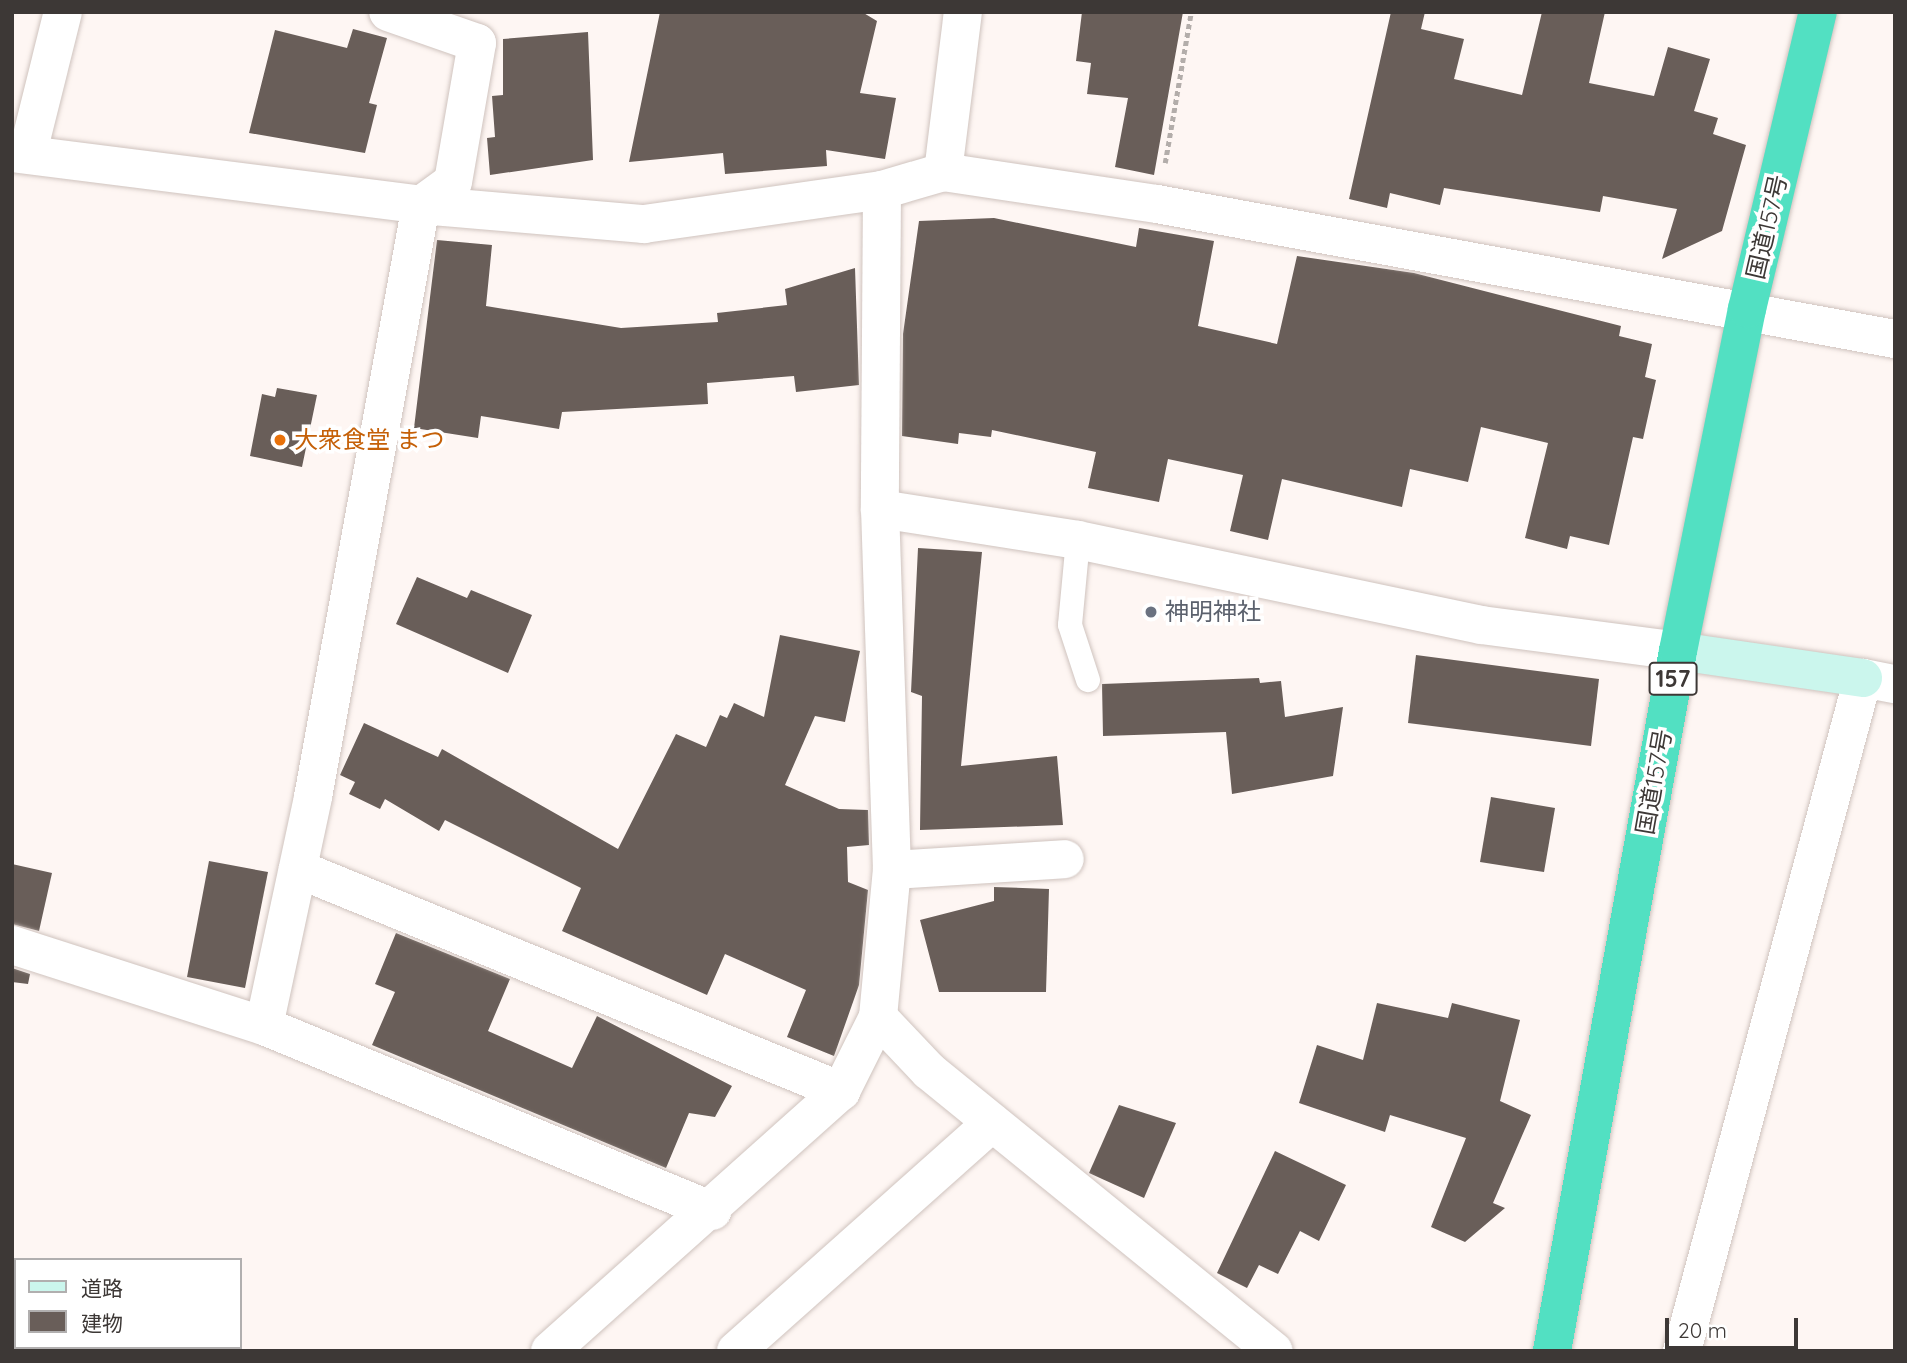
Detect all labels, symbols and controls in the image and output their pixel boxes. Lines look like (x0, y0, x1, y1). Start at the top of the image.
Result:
street label: 国道157号 (1741, 172, 1793, 282)
place label: 大衆食堂 まつ (294, 426, 445, 454)
marker: 大衆食堂 まつ (272, 432, 288, 448)
place label: 神明神社 (1165, 598, 1261, 626)
marker: 神明神社 (1143, 604, 1159, 620)
road number: 157 (1648, 660, 1698, 698)
street label: 国道157号 (1631, 727, 1677, 837)
legend (14, 1258, 242, 1349)
text: 道路 (81, 1275, 123, 1301)
scale bar (1669, 1304, 1802, 1348)
text: 建物 (81, 1310, 123, 1336)
text: 20 m (1678, 1317, 1727, 1343)

